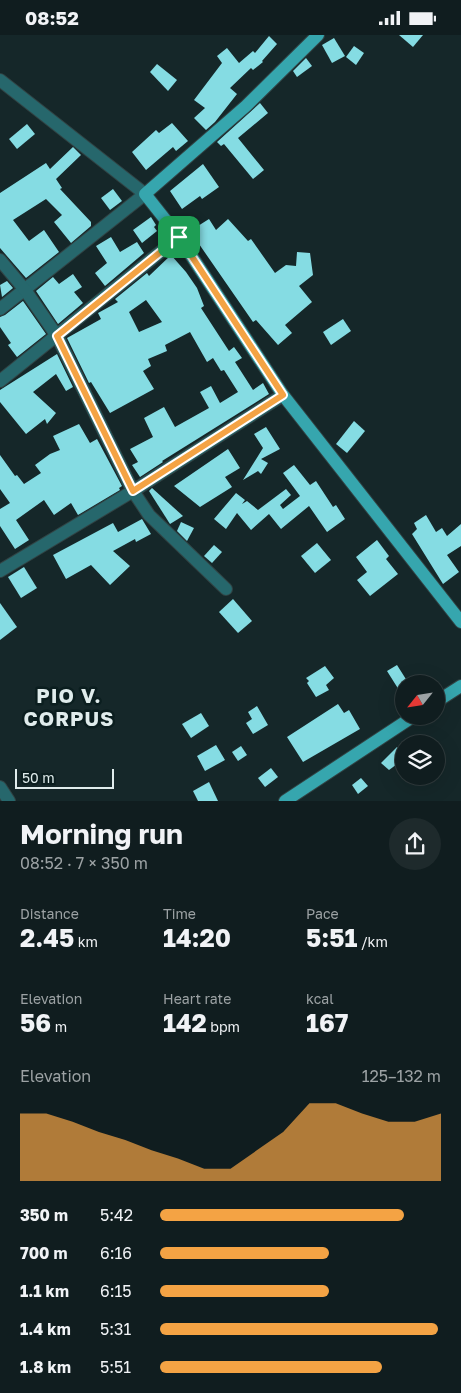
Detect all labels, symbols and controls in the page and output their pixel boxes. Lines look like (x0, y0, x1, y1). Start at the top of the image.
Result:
text: 08:52 (25, 6, 79, 29)
pin (158, 216, 200, 258)
icon: arrive (165, 223, 193, 251)
north arrow (395, 675, 445, 725)
map controls (395, 675, 445, 785)
district label: PIO V. CORPUS (24, 683, 114, 730)
button: layers (395, 735, 445, 785)
scale bar (15, 766, 114, 789)
text: 50 m (22, 769, 55, 786)
text: Morning run (20, 817, 183, 850)
button: share (389, 818, 441, 870)
text: 08:52 · 7 × 350 m (20, 853, 148, 873)
text: Distance (20, 905, 79, 922)
text: Time (163, 905, 196, 922)
text: Pace (306, 905, 339, 922)
text: 2.45 (20, 922, 74, 953)
text: 14:20 (163, 922, 231, 953)
text: 5:51 (306, 922, 357, 953)
text: km (74, 933, 98, 950)
text: /km (357, 933, 388, 950)
text: Elevation (20, 990, 82, 1007)
text: Heart rate (163, 990, 231, 1007)
text: kcal (306, 990, 334, 1007)
text: 56 (20, 1007, 51, 1038)
text: 142 (163, 1007, 207, 1038)
text: 167 (306, 1007, 348, 1038)
text: m (51, 1018, 67, 1035)
text: bpm (207, 1018, 240, 1035)
text: Elevation (20, 1066, 91, 1086)
text: 125–132 m (362, 1066, 441, 1086)
text: 350 m (20, 1205, 68, 1225)
text: 5:42 (100, 1205, 133, 1225)
text: 700 m (20, 1243, 68, 1263)
text: 6:16 (100, 1243, 132, 1263)
text: 1.1 km (20, 1281, 69, 1301)
text: 6:15 (100, 1281, 132, 1301)
text: 1.4 km (20, 1319, 71, 1339)
text: 5:31 (100, 1319, 131, 1339)
text: 1.8 km (20, 1357, 71, 1377)
text: 5:51 (100, 1357, 131, 1377)

